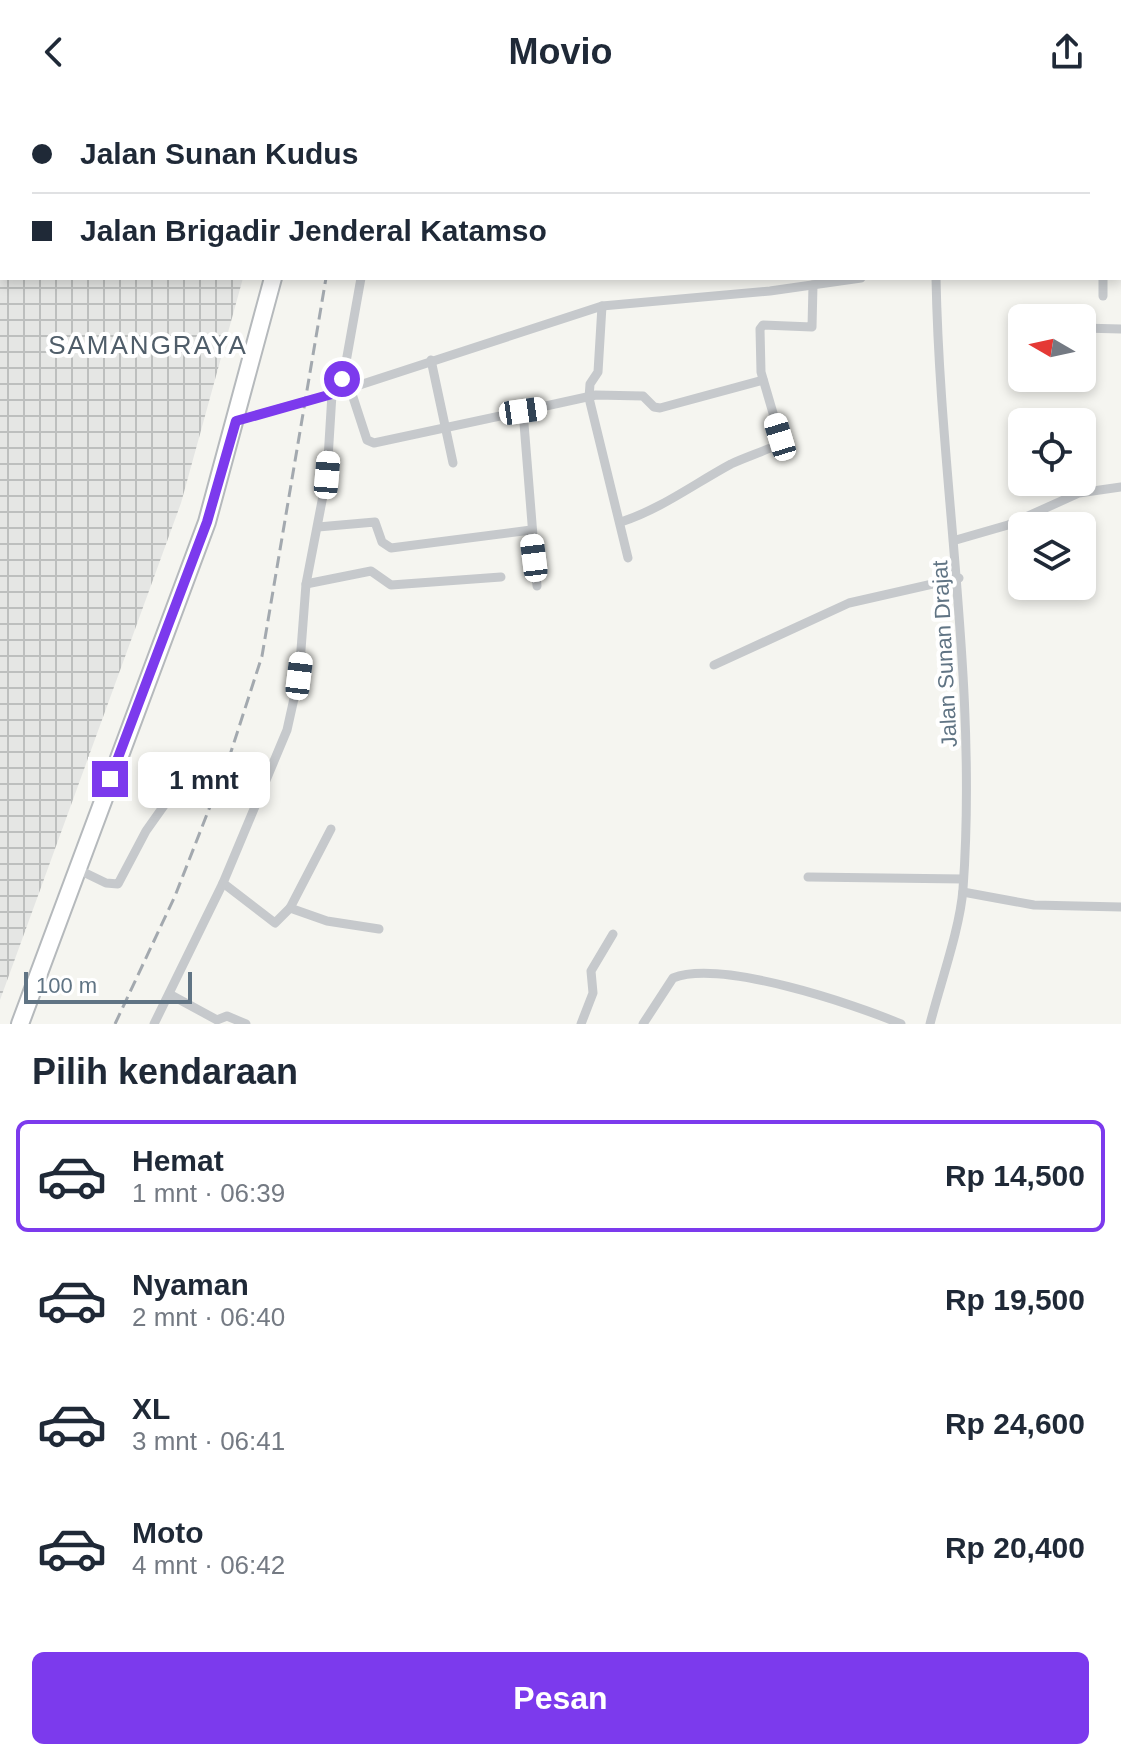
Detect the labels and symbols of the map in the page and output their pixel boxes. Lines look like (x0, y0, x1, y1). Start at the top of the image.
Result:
north arrow (1008, 304, 1096, 392)
district label: SAMANGRAYA (48, 330, 248, 360)
route start (324, 361, 360, 397)
car (498, 396, 548, 426)
car (762, 411, 798, 463)
car (313, 450, 341, 500)
car (519, 533, 549, 583)
street label: Jalan Sunan Drajat (927, 560, 962, 748)
car (284, 651, 314, 701)
callout: 1 mnt (138, 751, 270, 807)
route end (92, 761, 128, 797)
scale bar (24, 968, 192, 1004)

